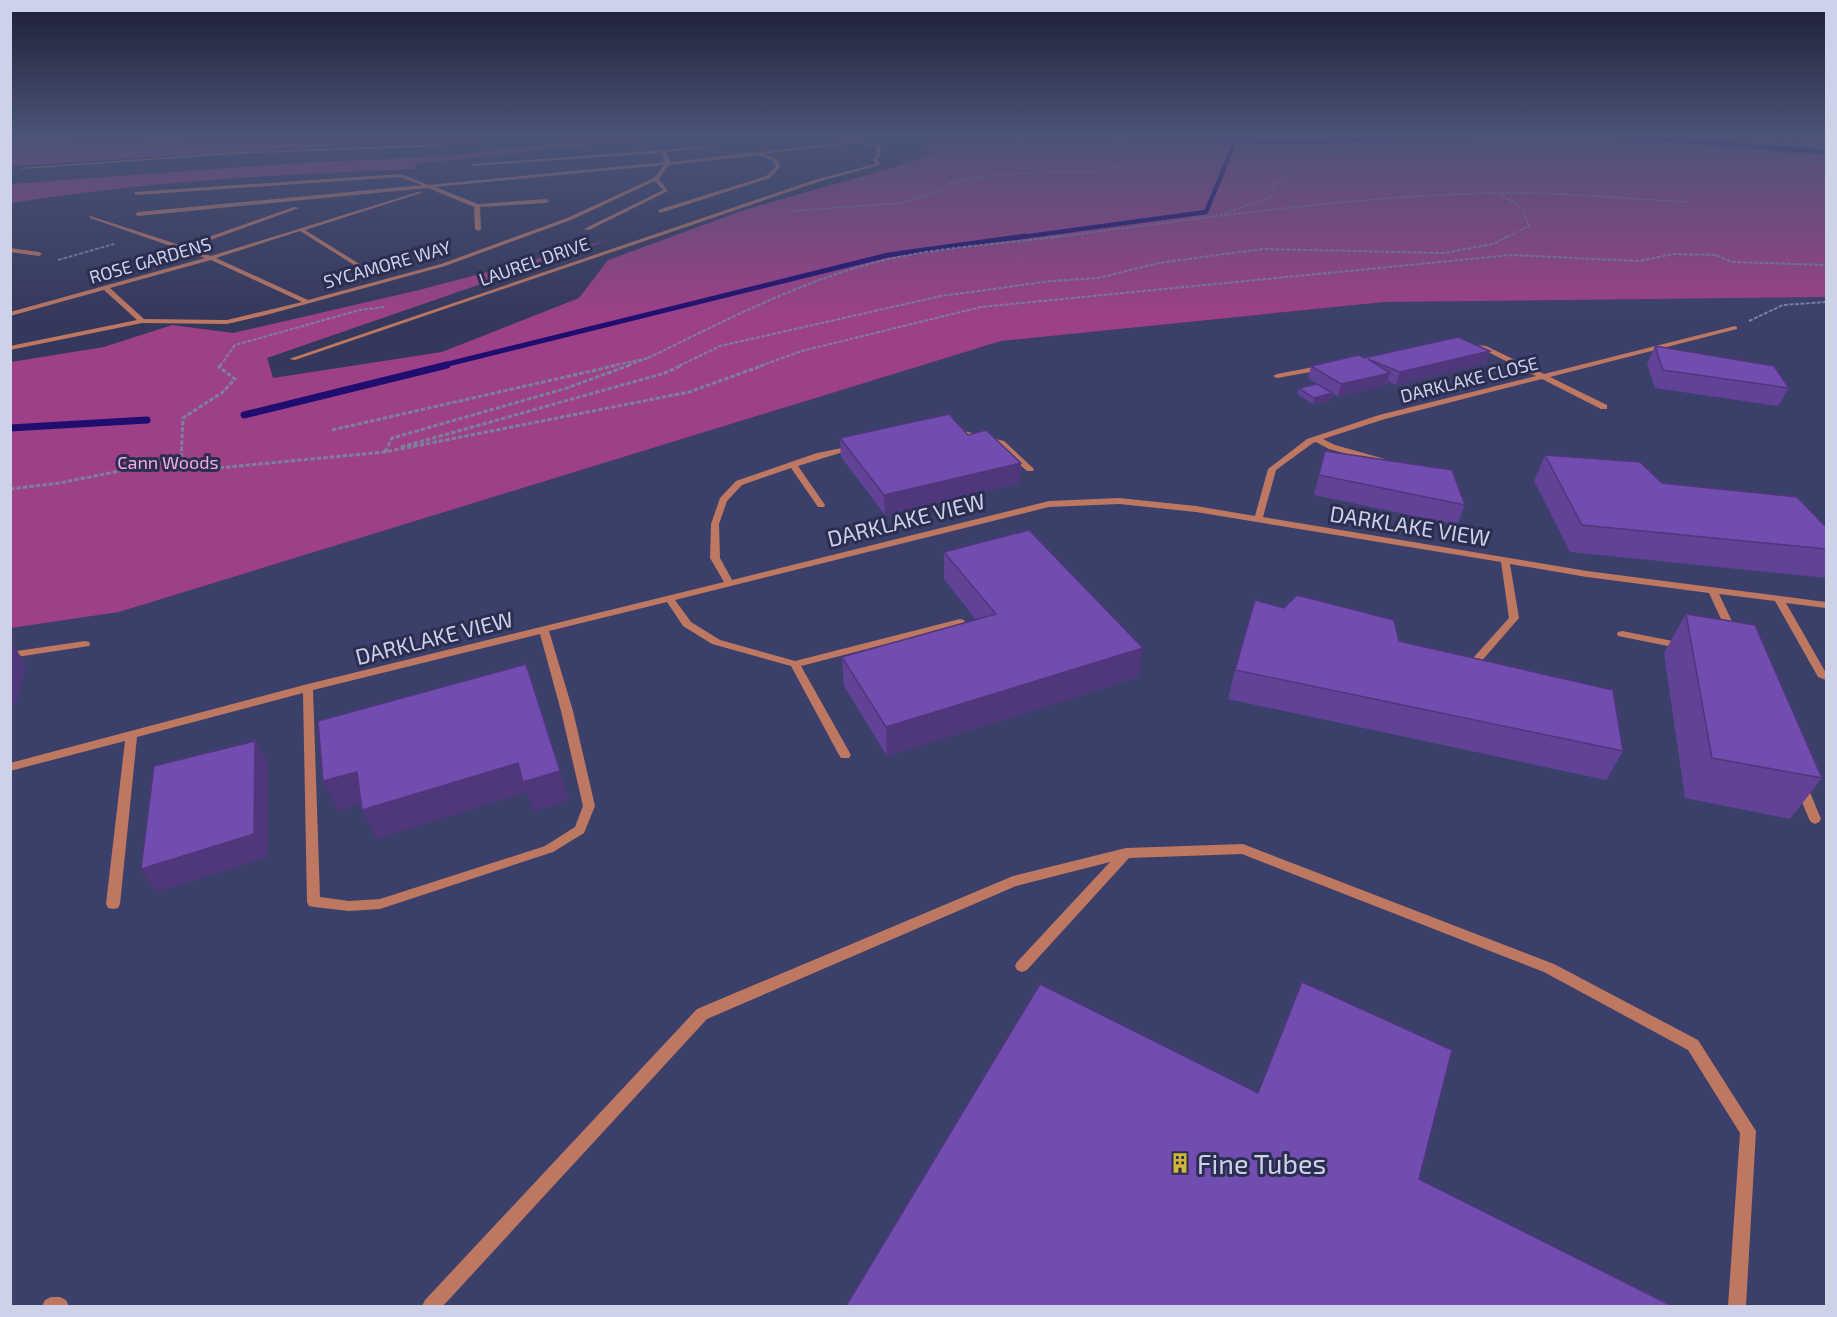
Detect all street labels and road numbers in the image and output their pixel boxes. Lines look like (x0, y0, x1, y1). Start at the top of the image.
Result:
street label: ROSE GARDENS (87, 232, 213, 288)
street label: LAUREL DRIVE (476, 232, 592, 290)
street label: SYCAMORE WAY (321, 235, 454, 293)
street label: DARKLAKE CLOSE (1398, 351, 1540, 407)
street label: DARKLAKE VIEW (824, 487, 988, 551)
street label: DARKLAKE VIEW (1328, 500, 1492, 551)
street label: DARKLAKE VIEW (352, 605, 516, 669)

